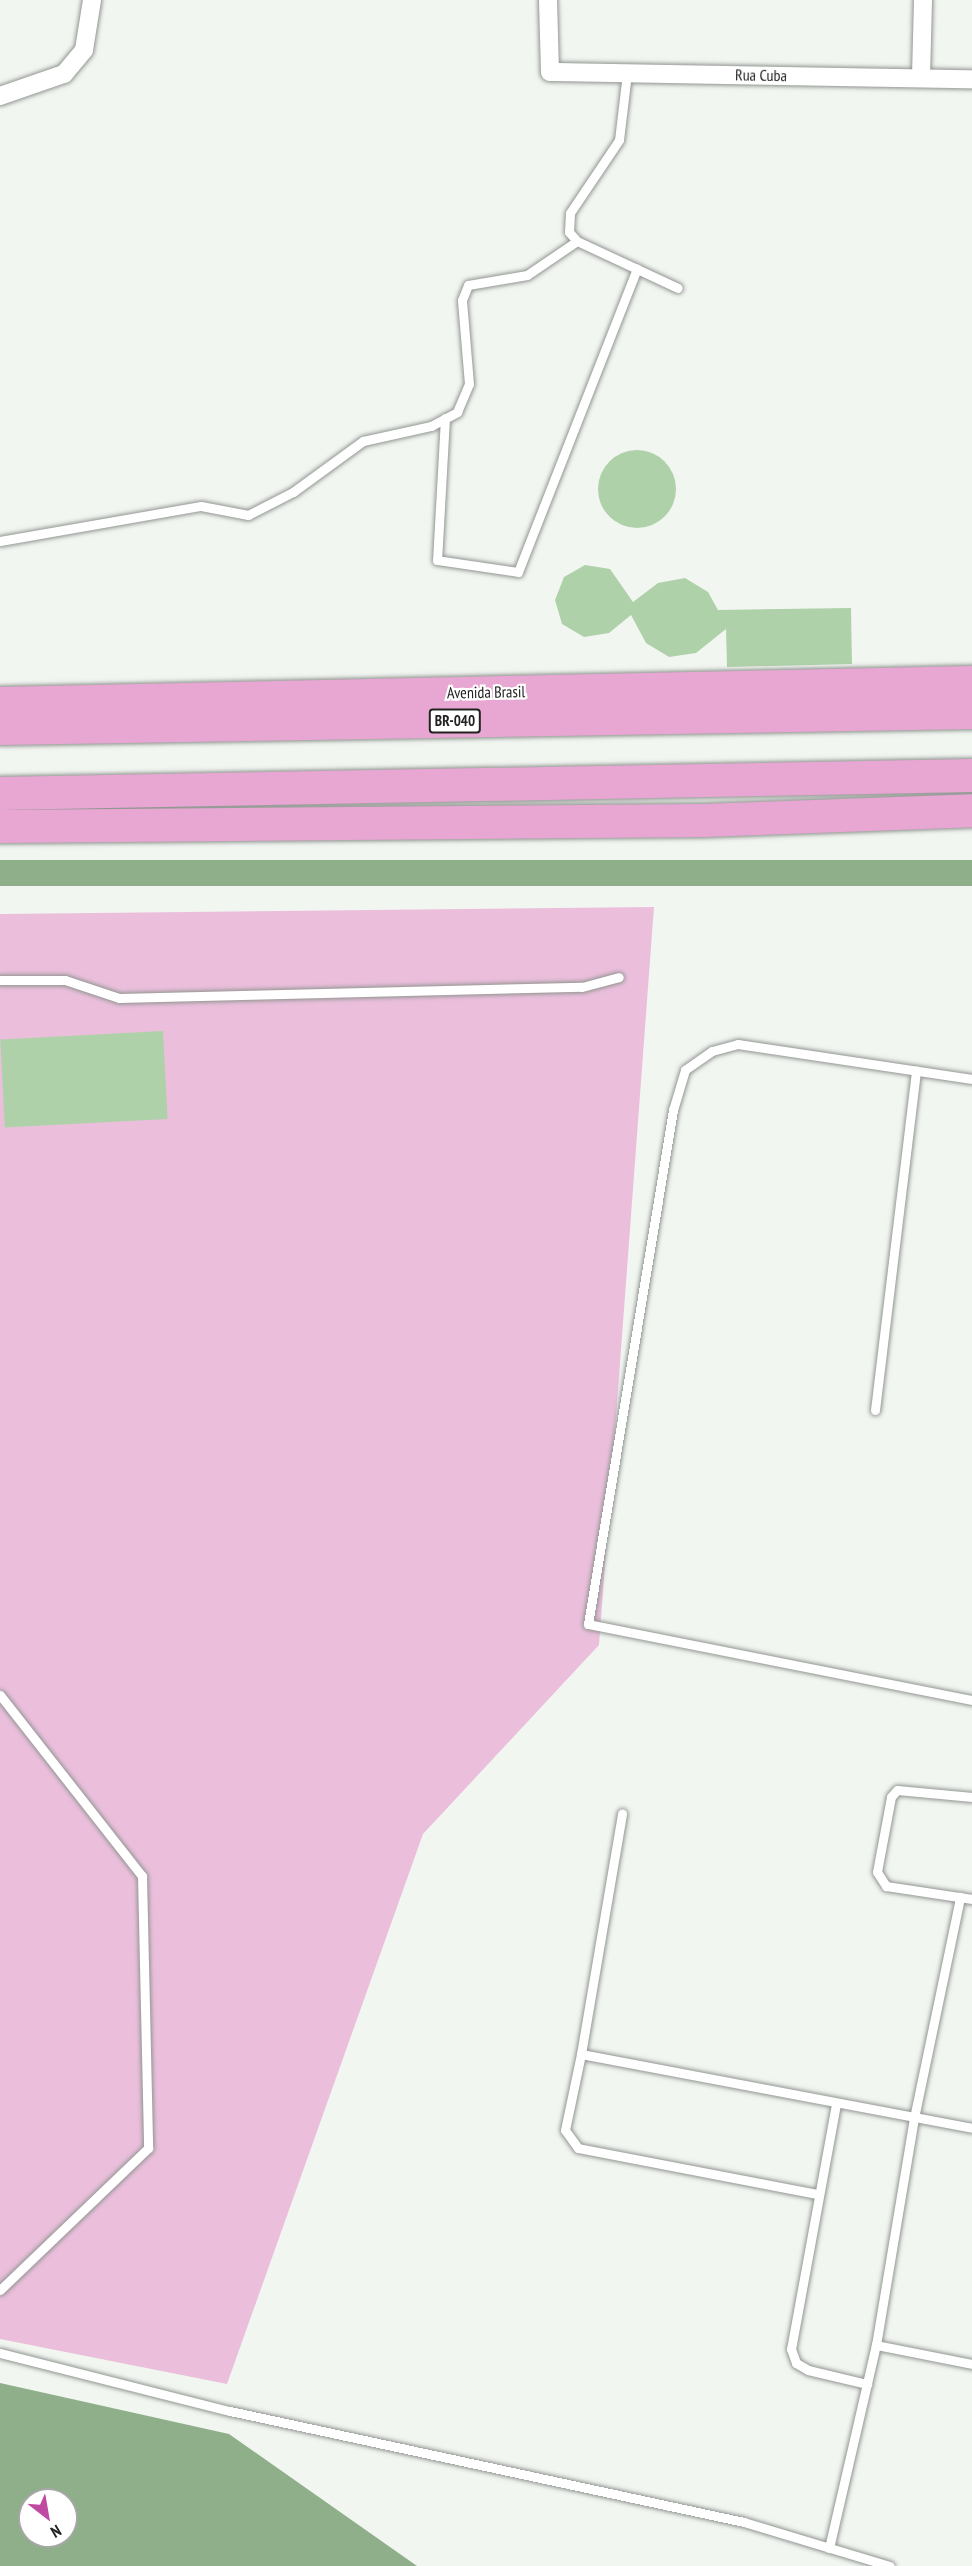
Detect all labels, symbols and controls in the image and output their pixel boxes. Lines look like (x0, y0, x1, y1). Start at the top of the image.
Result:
street label: Rua Cuba (735, 65, 787, 85)
street label: Avenida Brasil (447, 682, 525, 702)
road number: BR-040 (428, 709, 482, 733)
north arrow (18, 2488, 78, 2548)
text: N (47, 2521, 65, 2543)

